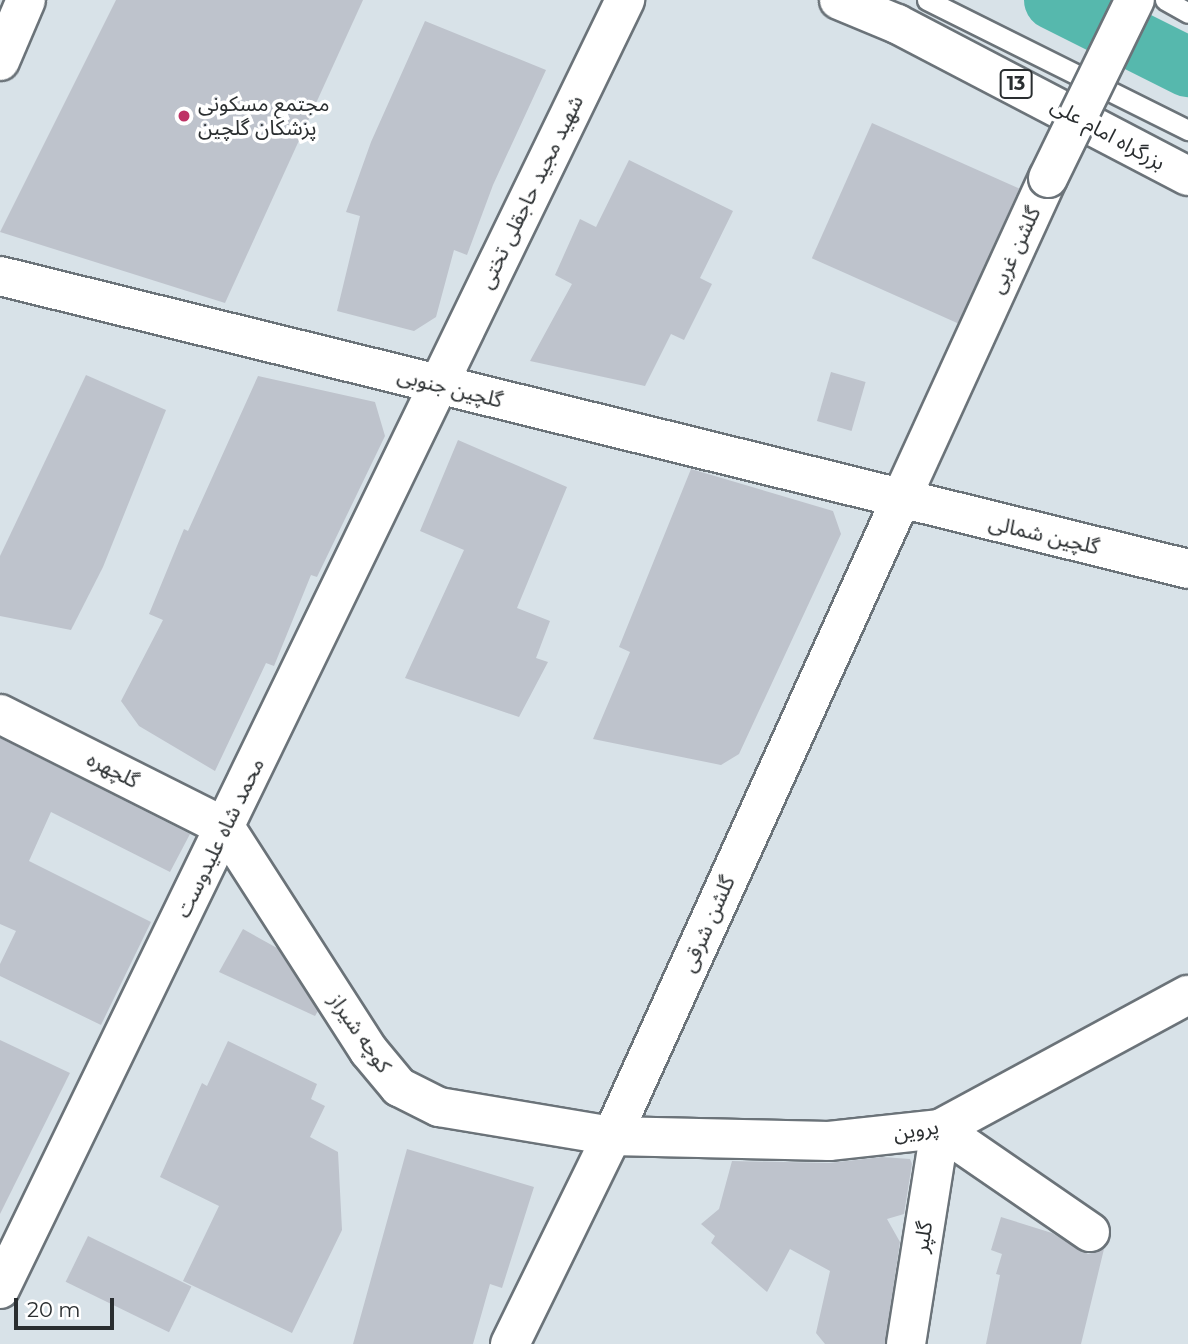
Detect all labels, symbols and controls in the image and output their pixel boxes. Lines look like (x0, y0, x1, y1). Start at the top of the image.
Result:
road number: 13 (998, 68, 1034, 100)
place label: مجتمع مسکونی پزشکان گلچین (198, 91, 330, 141)
street label: شهید مجید حاجقلی تختی (473, 91, 589, 293)
street label: بزرگراه امام علی (1047, 92, 1169, 176)
marker: مجتمع مسکونی پزشکان گلچین (176, 108, 192, 124)
street label: گلشن غربی (984, 203, 1046, 297)
street label: گلچین جنوبی (395, 363, 505, 413)
street label: گلچین شمالی (986, 510, 1102, 560)
street label: گلچهره (83, 746, 143, 794)
street label: محمد شاه علیدوست (170, 754, 270, 922)
street label: گلشن شرقی (676, 872, 740, 976)
street label: کوچه شیراز (323, 988, 397, 1078)
street label: پروین (892, 1114, 940, 1146)
street label: گلپر (908, 1220, 938, 1254)
scale bar (18, 1284, 117, 1328)
text: 20 m (27, 1297, 81, 1322)

